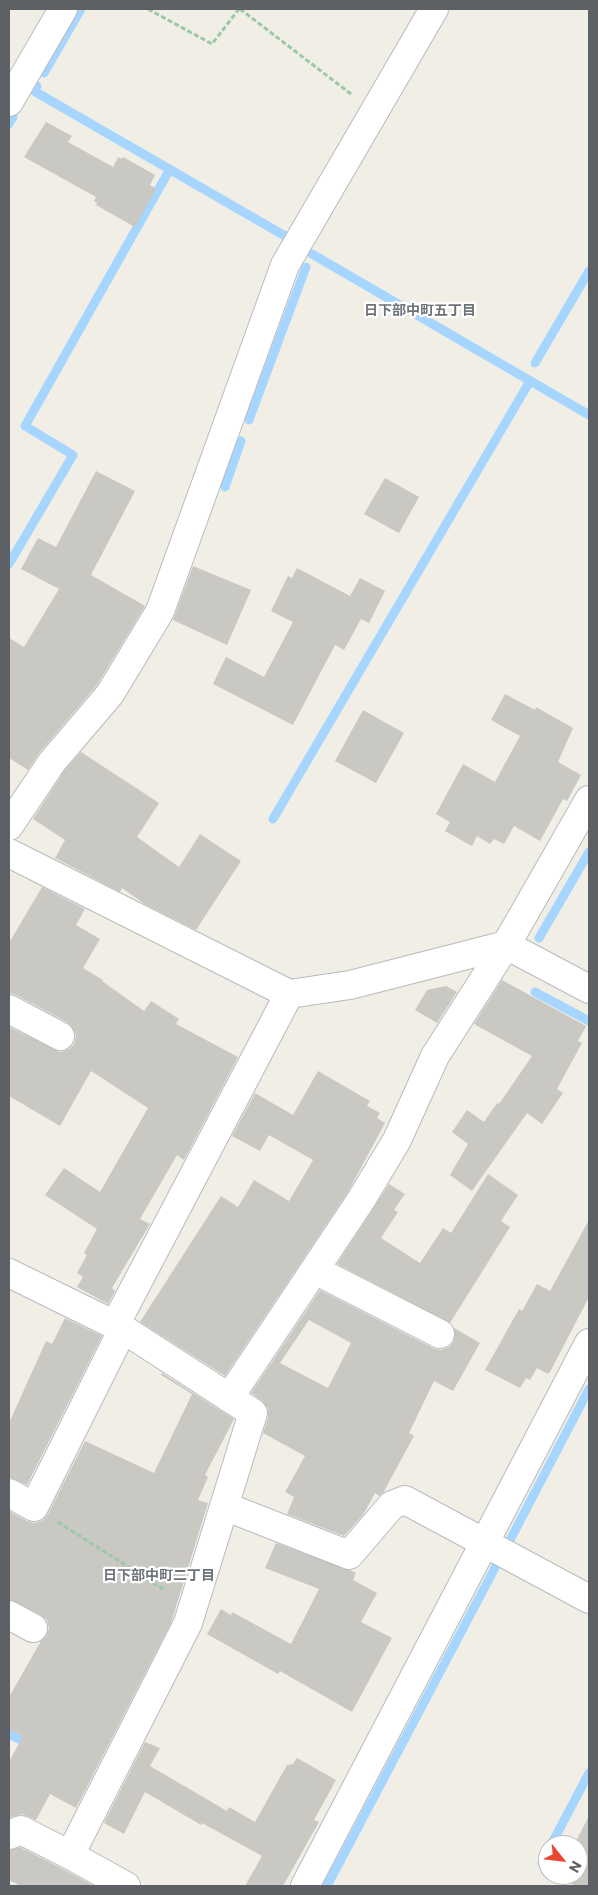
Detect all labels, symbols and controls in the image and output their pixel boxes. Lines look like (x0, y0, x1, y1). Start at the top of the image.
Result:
district label: 日下部中町五丁目 (364, 302, 476, 318)
district label: 日下部中町二丁目 (103, 1567, 215, 1583)
north arrow (538, 1835, 588, 1885)
text: N (566, 1858, 586, 1876)

